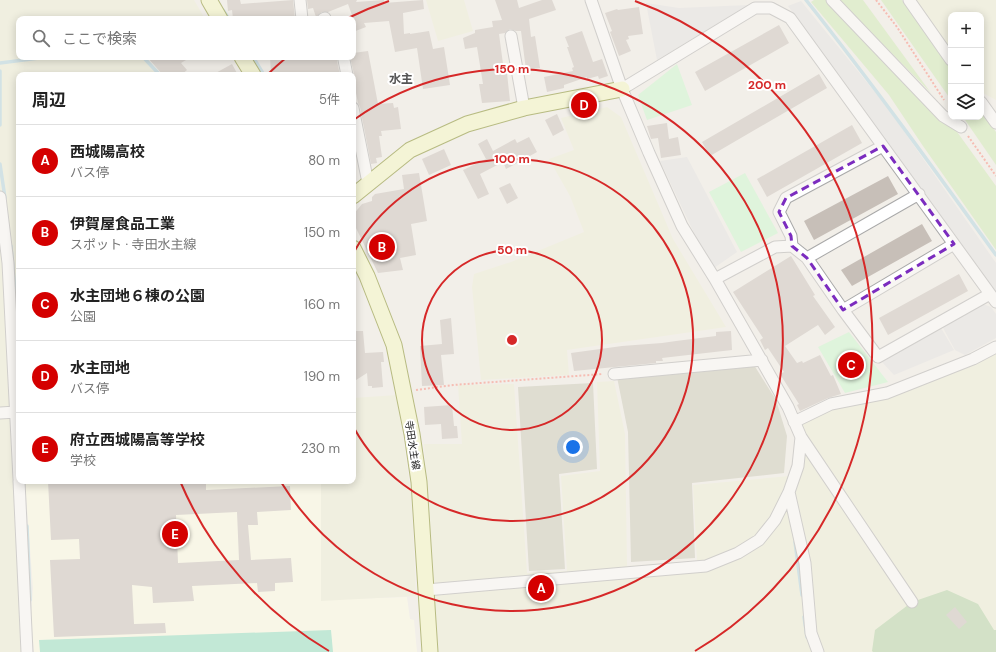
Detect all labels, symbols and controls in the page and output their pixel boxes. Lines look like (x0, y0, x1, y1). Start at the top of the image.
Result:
map controls (948, 12, 984, 120)
button: + (948, 12, 984, 48)
search box (16, 16, 356, 60)
icon: search (30, 27, 52, 49)
text: ここで検索 (62, 29, 137, 49)
button: − (948, 48, 984, 84)
text: 150 m (495, 61, 529, 77)
district label: 水主 (389, 71, 413, 87)
text: 200 m (748, 77, 786, 93)
button: layers (948, 84, 984, 120)
text: 周辺 (32, 89, 66, 111)
pin: D (571, 90, 597, 120)
text: 5件 (319, 91, 340, 108)
text: 西城陽高校 (70, 142, 145, 162)
text: 100 m (494, 151, 530, 167)
text: A (40, 152, 50, 169)
text: 80 m (308, 152, 340, 169)
text: バス停 (70, 164, 109, 181)
text: 伊賀屋食品工業 (70, 214, 175, 234)
text: B (41, 224, 49, 241)
text: 150 m (304, 224, 340, 241)
pin: B (369, 232, 395, 262)
text: スポット · 寺田水主線 (70, 236, 197, 253)
text: 50 m (497, 242, 527, 258)
text: 水主団地６棟の公園 (70, 286, 205, 306)
text: C (40, 296, 50, 313)
text: 160 m (304, 296, 340, 313)
text: 公園 (70, 308, 96, 325)
centre of rings (505, 333, 519, 347)
pin: C (838, 350, 864, 380)
text: 水主団地 (70, 358, 130, 378)
text: D (40, 368, 50, 385)
text: 190 m (304, 368, 340, 385)
text: バス停 (70, 380, 109, 397)
street label: 寺田水主線 (402, 419, 423, 471)
text: 府立西城陽高等学校 (70, 430, 205, 450)
your location (563, 437, 583, 457)
text: E (41, 440, 49, 457)
text: 230 m (301, 440, 340, 457)
text: 学校 (70, 452, 96, 469)
pin: E (162, 519, 188, 549)
pin: A (528, 573, 554, 603)

